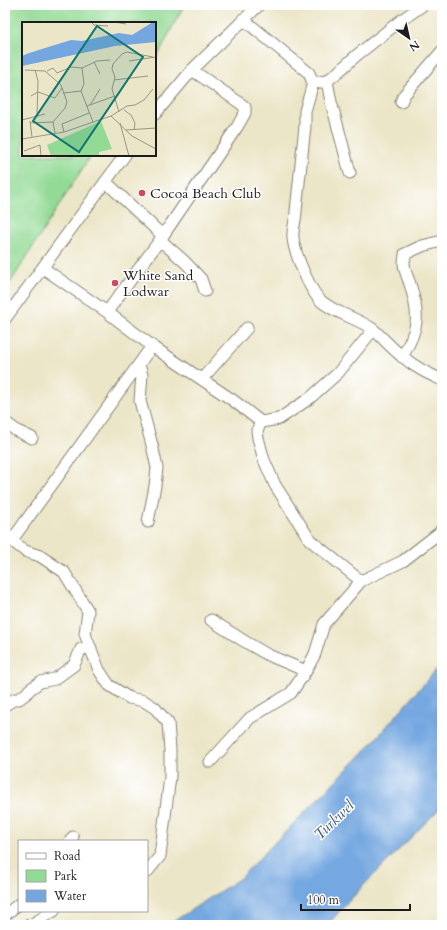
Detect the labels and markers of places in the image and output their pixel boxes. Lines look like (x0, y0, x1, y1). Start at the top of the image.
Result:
place label: Cocoa Beach Club (150, 184, 261, 203)
marker: Cocoa Beach Club (137, 188, 147, 198)
place label: White Sand Lodwar (122, 266, 194, 301)
marker: White Sand Lodwar (110, 278, 120, 288)

